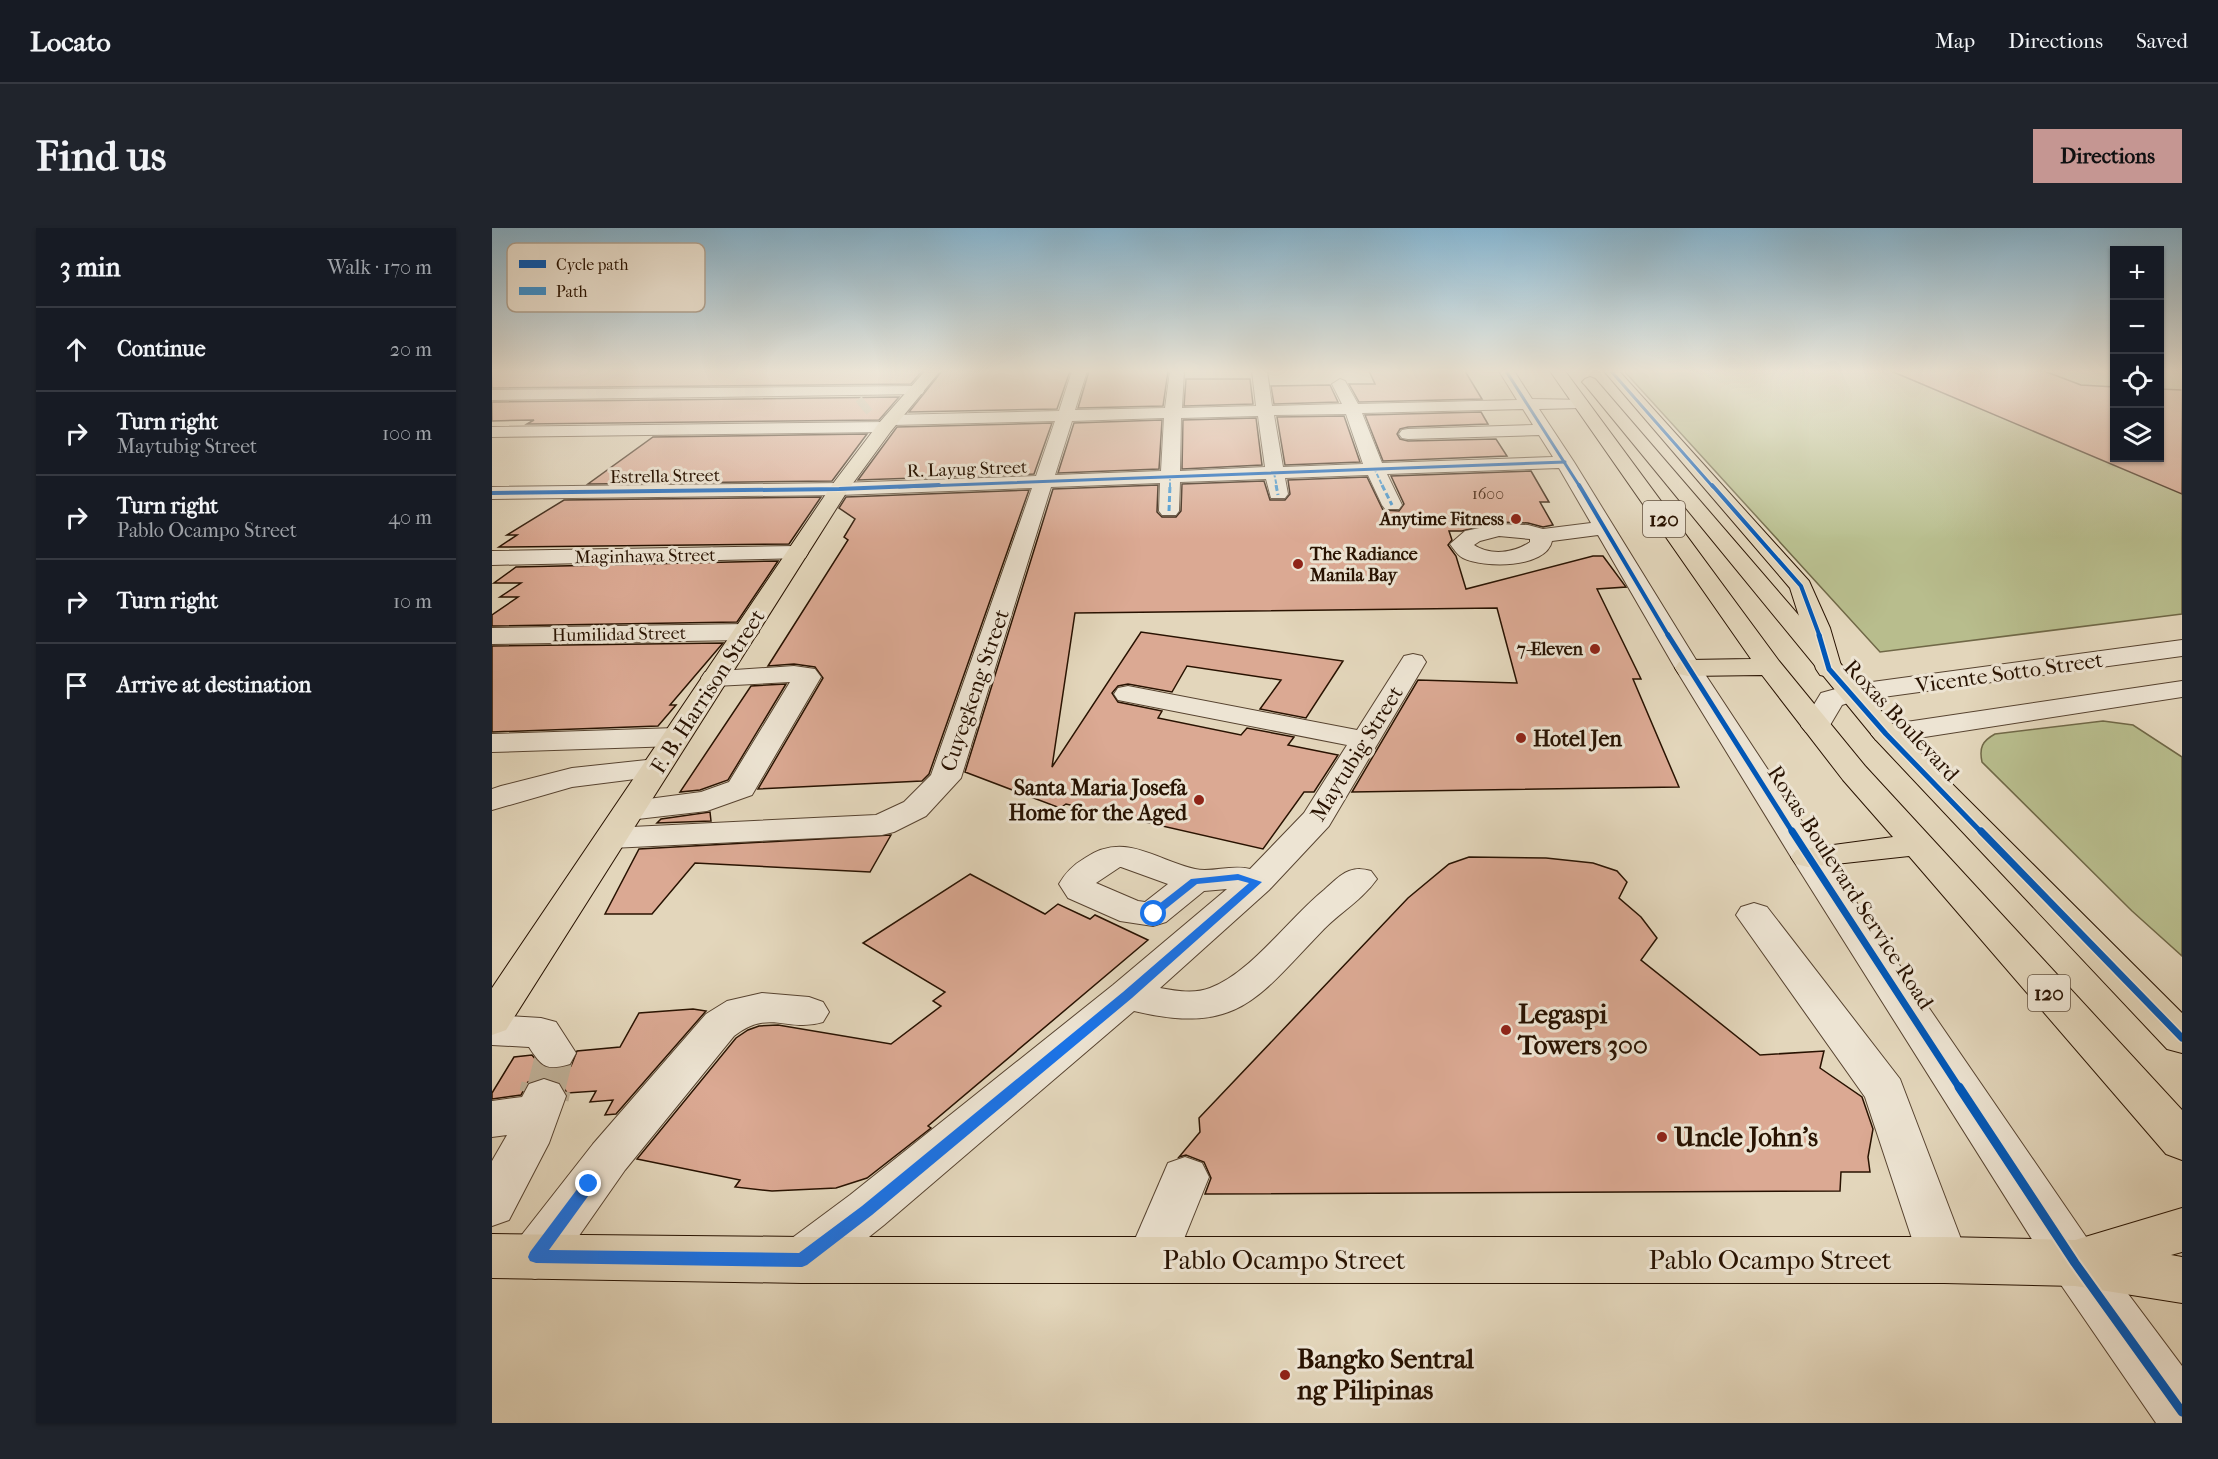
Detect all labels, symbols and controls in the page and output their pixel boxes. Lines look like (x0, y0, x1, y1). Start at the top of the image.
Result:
text: Locato (30, 25, 111, 58)
text: Map (1935, 29, 1975, 53)
text: Directions (2008, 29, 2103, 53)
text: Saved (2136, 29, 2188, 53)
button: Directions (2033, 129, 2182, 183)
text: Find us (36, 132, 166, 181)
legend (507, 243, 705, 312)
map controls (2110, 246, 2164, 462)
button: + (2110, 246, 2164, 300)
text: 3 min (60, 252, 121, 283)
text: Cycle path (556, 255, 628, 274)
text: Walk · 170 m (327, 256, 432, 279)
text: Path (556, 282, 588, 301)
button: − (2110, 300, 2164, 354)
icon: ahead (60, 333, 93, 366)
text: Continue (117, 336, 206, 362)
text: 20 m (390, 338, 432, 361)
button: locate (2110, 354, 2164, 408)
button: layers (2110, 408, 2164, 462)
text: Turn right (117, 409, 218, 435)
icon: right (60, 417, 93, 450)
text: 100 m (382, 422, 432, 445)
text: Maytubig Street (117, 435, 257, 458)
street label: R. Layug Street (906, 457, 1028, 482)
street label: Estrella Street (610, 465, 721, 488)
house number: 1600 (1472, 484, 1504, 503)
text: Turn right (117, 493, 218, 519)
icon: right (60, 501, 93, 534)
road number: 120 (1643, 501, 1685, 537)
text: 40 m (388, 506, 432, 529)
place label: Anytime Fitness (1379, 509, 1504, 530)
marker: Anytime Fitness (1509, 512, 1523, 526)
text: Pablo Ocampo Street (117, 519, 297, 542)
place label: The Radiance Manila Bay (1309, 544, 1418, 586)
street label: Maginhawa Street (574, 545, 716, 568)
marker: The Radiance Manila Bay (1291, 557, 1305, 571)
icon: right (60, 585, 93, 618)
text: Turn right (117, 588, 218, 614)
text: 10 m (393, 590, 432, 613)
street label: F. B. Harrison Street (645, 605, 771, 778)
street label: Cuyegkeng Street (935, 606, 1015, 775)
street label: Humilidad Street (552, 623, 687, 646)
place label: 7-Eleven (1516, 639, 1584, 660)
marker: 7-Eleven (1588, 642, 1602, 656)
street label: Vicente Sotto Street (1913, 647, 2105, 699)
street label: Roxas Boulevard (1838, 654, 1965, 788)
icon: arrive (60, 669, 93, 702)
text: Arrive at destination (117, 672, 311, 698)
street label: Maytubig Street (1305, 681, 1409, 826)
place label: Hotel Jen (1533, 726, 1622, 752)
marker: Hotel Jen (1514, 731, 1528, 745)
street label: Roxas Boulevard Service Road (1762, 761, 1939, 1015)
place label: Santa Maria Josefa Home for the Aged (1009, 775, 1188, 826)
marker: Santa Maria Josefa Home for the Aged (1192, 793, 1206, 807)
route start (1140, 900, 1166, 926)
road number: 120 (2028, 975, 2070, 1011)
place label: Legaspi Towers 300 (1517, 998, 1648, 1061)
marker: Legaspi Towers 300 (1499, 1023, 1513, 1037)
place label: Uncle John's (1673, 1121, 1818, 1153)
marker: Uncle John's (1655, 1130, 1669, 1144)
route end (575, 1170, 601, 1196)
street label: Pablo Ocampo Street (1163, 1244, 1406, 1276)
street label: Pablo Ocampo Street (1649, 1244, 1892, 1276)
place label: Bangko Sentral ng Pilipinas (1296, 1343, 1474, 1406)
marker: Bangko Sentral ng Pilipinas (1278, 1368, 1292, 1382)

